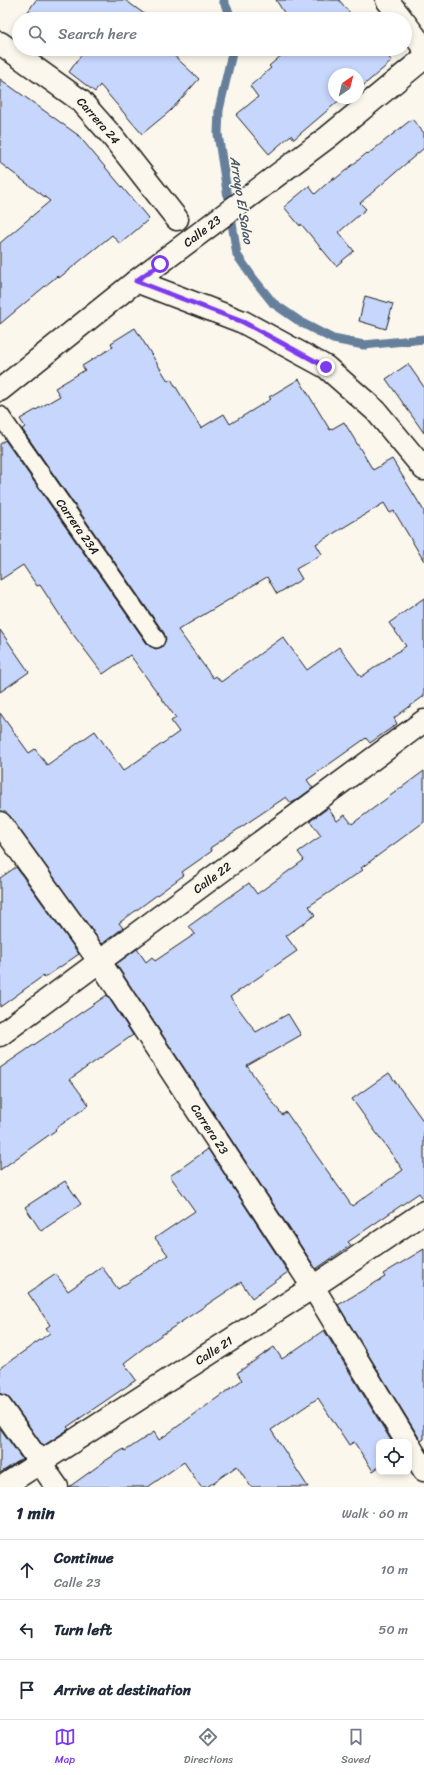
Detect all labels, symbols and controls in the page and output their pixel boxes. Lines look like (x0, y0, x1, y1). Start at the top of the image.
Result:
search box (12, 12, 412, 56)
text: Search here (58, 21, 137, 47)
icon: search (26, 23, 48, 45)
north arrow (328, 68, 364, 104)
street label: Carrera 24 (71, 92, 126, 150)
water label: Arroyo El Salao (223, 154, 260, 247)
street label: Calle 23 (178, 209, 226, 253)
route start (151, 255, 169, 273)
route end (317, 358, 335, 376)
street label: Carrera 23A (50, 494, 105, 560)
street label: Calle 22 (188, 856, 236, 900)
street label: Carrera 23 (185, 1099, 235, 1159)
street label: Calle 21 (190, 1330, 237, 1371)
map controls (376, 1439, 412, 1475)
button: locate (376, 1439, 412, 1475)
text: 1 min (16, 1498, 55, 1528)
text: Walk · 60 m (342, 1502, 408, 1525)
text: Continue (54, 1545, 114, 1571)
text: 10 m (381, 1558, 408, 1581)
icon: ahead (16, 1559, 38, 1581)
text: Calle 23 (54, 1571, 101, 1594)
text: Turn left (54, 1617, 112, 1643)
text: 50 m (378, 1618, 408, 1641)
icon: left (16, 1619, 38, 1641)
text: Arrive at destination (54, 1677, 191, 1703)
icon: arrive (16, 1679, 38, 1701)
tab: Map (54, 1726, 76, 1769)
tab: Directions (184, 1726, 233, 1769)
tab: Saved (341, 1726, 370, 1769)

